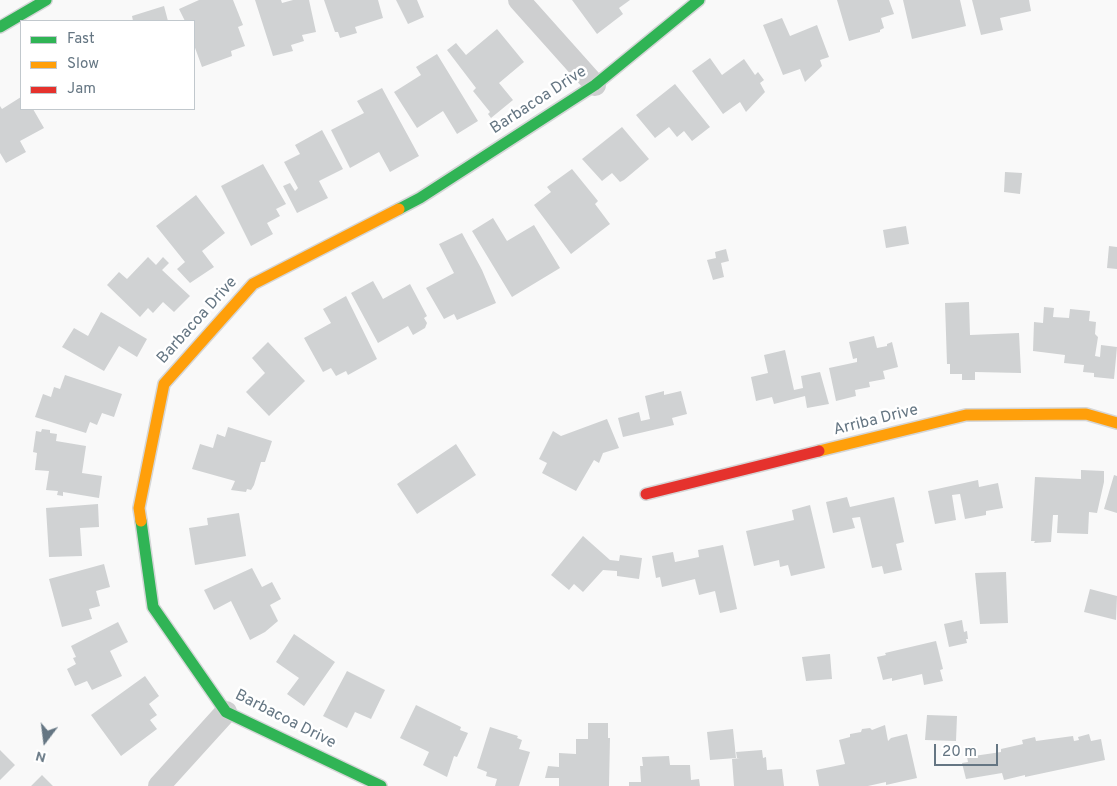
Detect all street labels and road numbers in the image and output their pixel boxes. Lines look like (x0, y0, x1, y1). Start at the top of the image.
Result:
street label: Barbacoa Drive (487, 63, 591, 139)
street label: Barbacoa Drive (154, 273, 242, 369)
street label: Arriba Drive (832, 401, 920, 441)
street label: Barbacoa Drive (231, 686, 339, 754)

